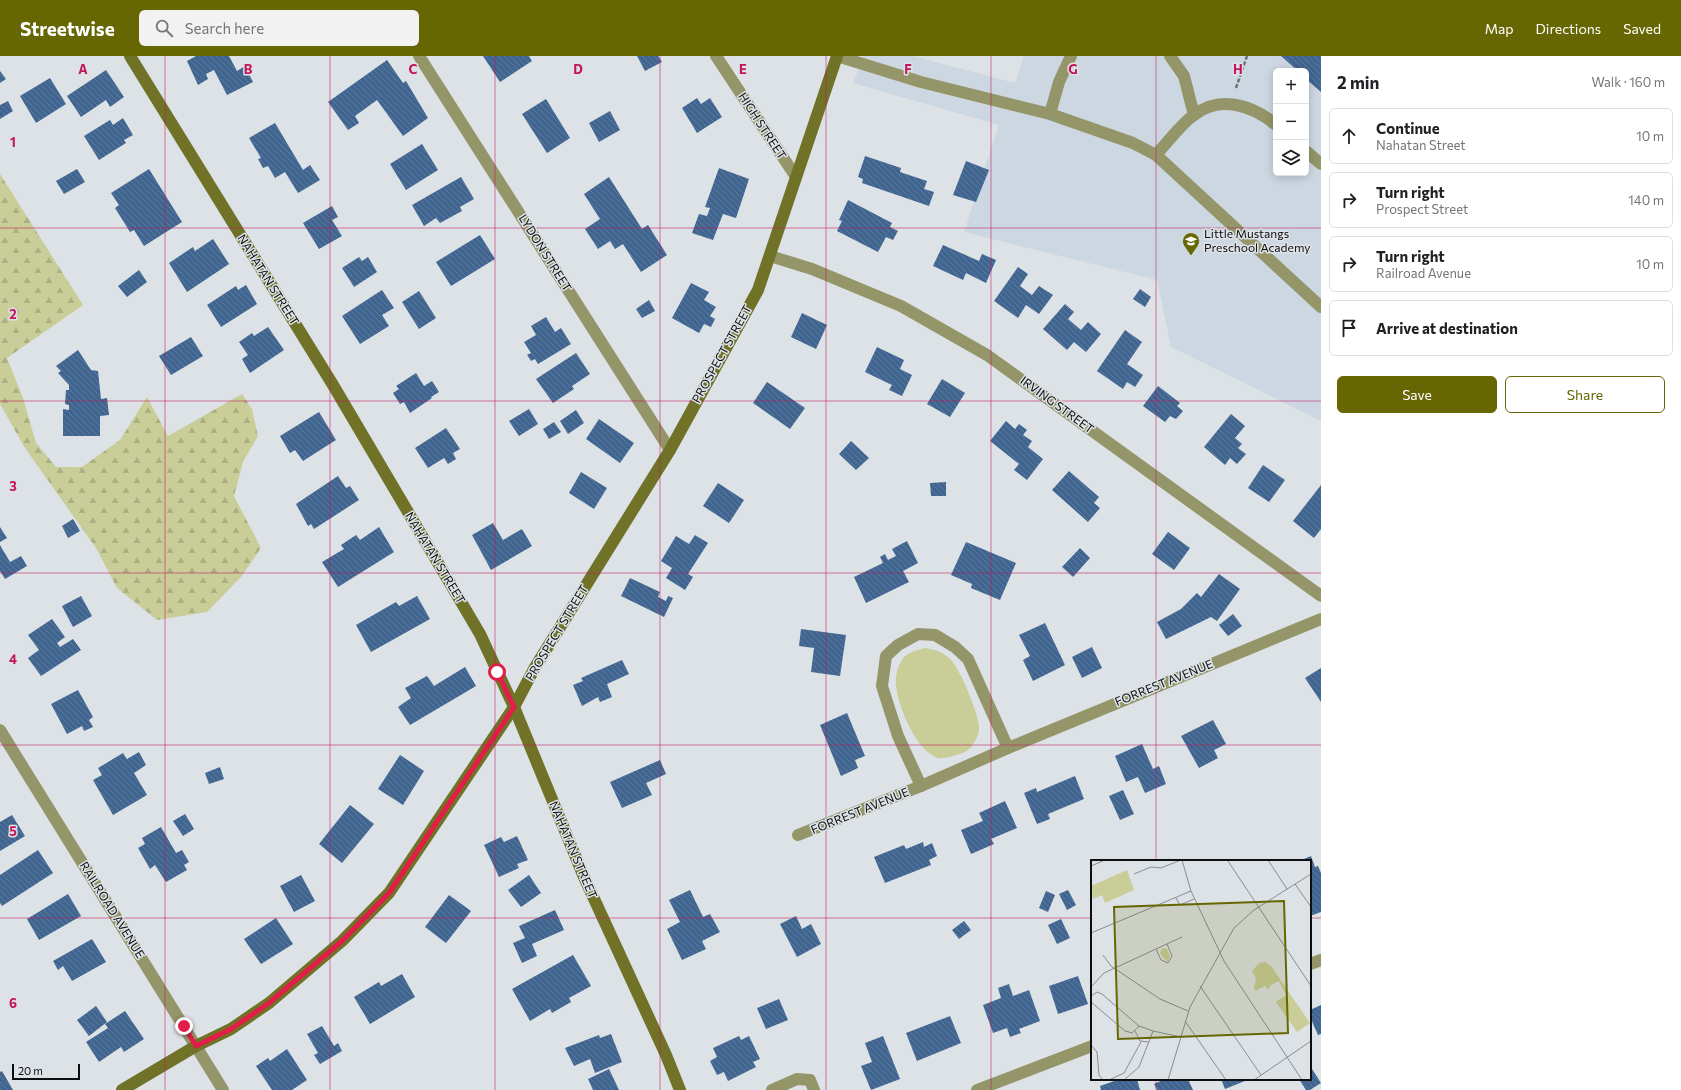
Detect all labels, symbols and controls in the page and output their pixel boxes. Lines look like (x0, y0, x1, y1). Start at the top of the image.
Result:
search box (139, 10, 419, 46)
text: Streetwise (20, 17, 115, 40)
icon: search (153, 17, 175, 39)
text: Search here (185, 19, 264, 37)
text: Map (1485, 20, 1514, 37)
text: Directions (1536, 20, 1601, 37)
text: Saved (1623, 20, 1661, 37)
text: A (78, 61, 88, 77)
text: B (244, 61, 253, 77)
text: C (409, 61, 418, 77)
text: D (573, 61, 583, 77)
text: E (739, 61, 747, 77)
text: F (904, 61, 912, 77)
text: G (1068, 61, 1078, 77)
text: H (1233, 61, 1243, 77)
map controls (1273, 68, 1309, 176)
button: + (1273, 68, 1309, 104)
text: 2 min (1337, 72, 1379, 93)
text: Walk · 160 m (1591, 74, 1665, 90)
street label: HIGH STREET (736, 89, 790, 162)
button: − (1273, 104, 1309, 140)
text: Continue (1376, 119, 1440, 137)
icon: ahead (1338, 125, 1360, 147)
text: 10 m (1636, 128, 1664, 144)
text: 1 (10, 134, 16, 150)
text: Nahatan Street (1376, 137, 1466, 153)
button: layers (1273, 140, 1309, 176)
text: Turn right (1376, 183, 1445, 201)
icon: right (1338, 189, 1360, 211)
text: 140 m (1628, 192, 1664, 208)
text: Prospect Street (1376, 201, 1468, 217)
street label: LYDON STREET (517, 211, 575, 294)
place label: Little Mustangs Preschool Academy (1204, 226, 1310, 254)
street label: NAHATAN STREET (235, 231, 303, 328)
school or university icon: Little Mustangs Preschool Academy (1181, 231, 1201, 256)
text: Turn right (1376, 247, 1445, 265)
icon: right (1338, 253, 1360, 275)
text: 10 m (1636, 256, 1664, 272)
text: Railroad Avenue (1376, 265, 1471, 281)
street label: PROSPECT STREET (688, 302, 754, 405)
text: 2 (9, 306, 17, 322)
icon: arrive (1338, 317, 1360, 339)
text: Arrive at destination (1376, 319, 1518, 337)
street label: IRVING STREET (1018, 373, 1097, 436)
button: Save (1337, 376, 1497, 413)
button: Share (1505, 376, 1665, 413)
text: 3 (9, 478, 17, 494)
street label: NAHATAN STREET (403, 509, 469, 606)
street label: PROSPECT STREET (522, 582, 591, 683)
text: 4 (9, 651, 17, 667)
street label: FORREST AVENUE (1113, 656, 1215, 708)
route start (488, 663, 506, 681)
street label: FORREST AVENUE (809, 784, 911, 836)
street label: NAHATAN STREET (547, 799, 601, 901)
text: 5 (9, 823, 17, 839)
street label: RAILROAD AVENUE (78, 859, 148, 960)
inset map (1091, 860, 1311, 1080)
text: 6 (9, 995, 17, 1011)
route end (175, 1017, 193, 1035)
scale bar (12, 1062, 80, 1081)
text: 20 m (18, 1064, 43, 1077)

